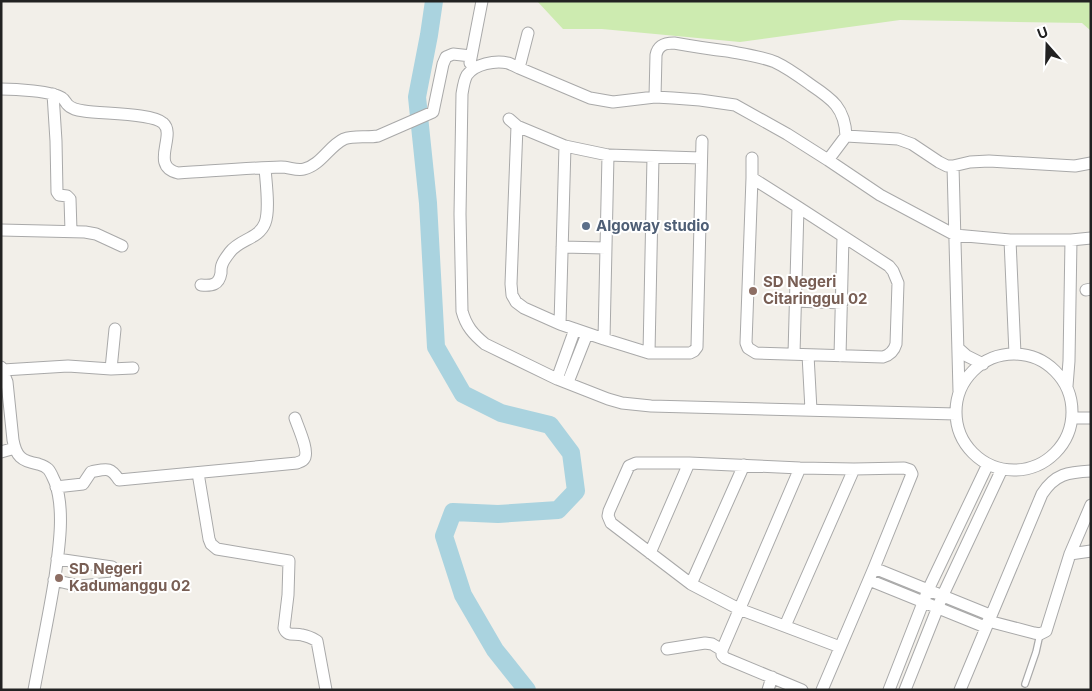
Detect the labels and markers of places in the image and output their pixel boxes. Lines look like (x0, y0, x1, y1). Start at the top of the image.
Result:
place label: Algoway studio (596, 216, 709, 235)
marker: Algoway studio (580, 220, 592, 232)
place label: SD Negeri Citaringgul 02 (763, 272, 868, 308)
marker: SD Negeri Citaringgul 02 (747, 285, 759, 297)
place label: SD Negeri Kadumanggu 02 (69, 559, 190, 595)
marker: SD Negeri Kadumanggu 02 (53, 572, 65, 584)

